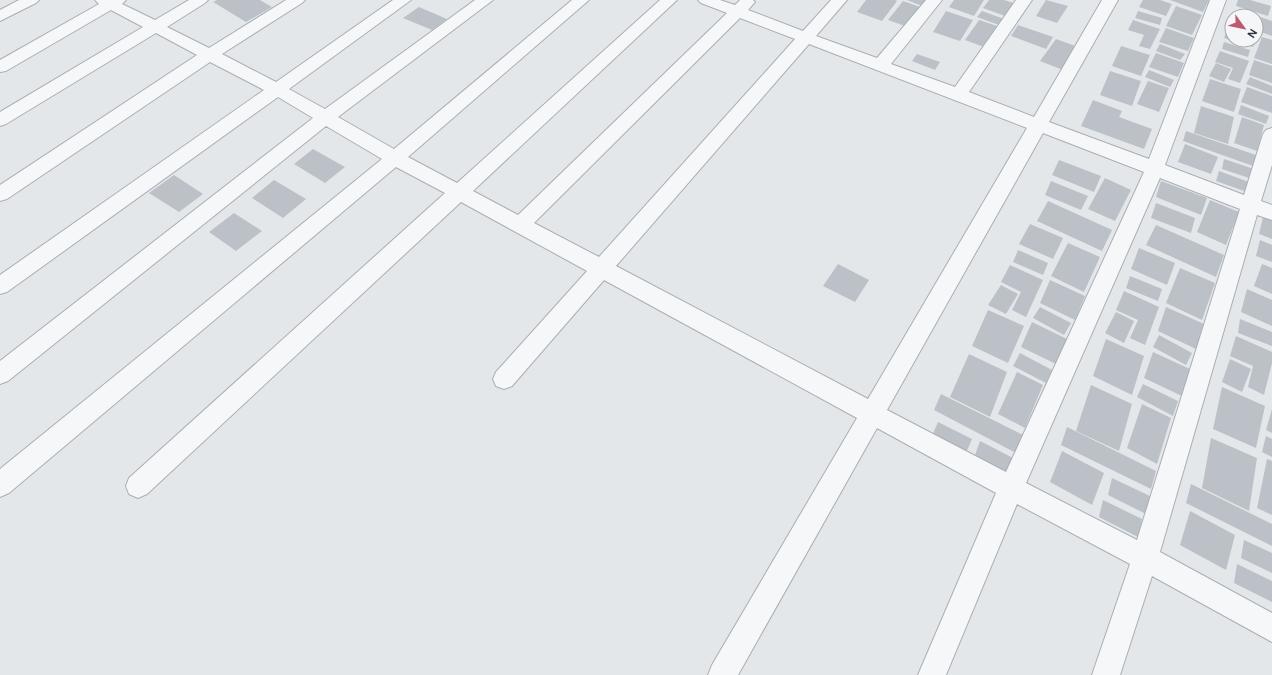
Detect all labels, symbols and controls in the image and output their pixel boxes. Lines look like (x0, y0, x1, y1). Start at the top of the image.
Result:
north arrow (1224, 8, 1264, 48)
text: N (1244, 26, 1260, 41)

